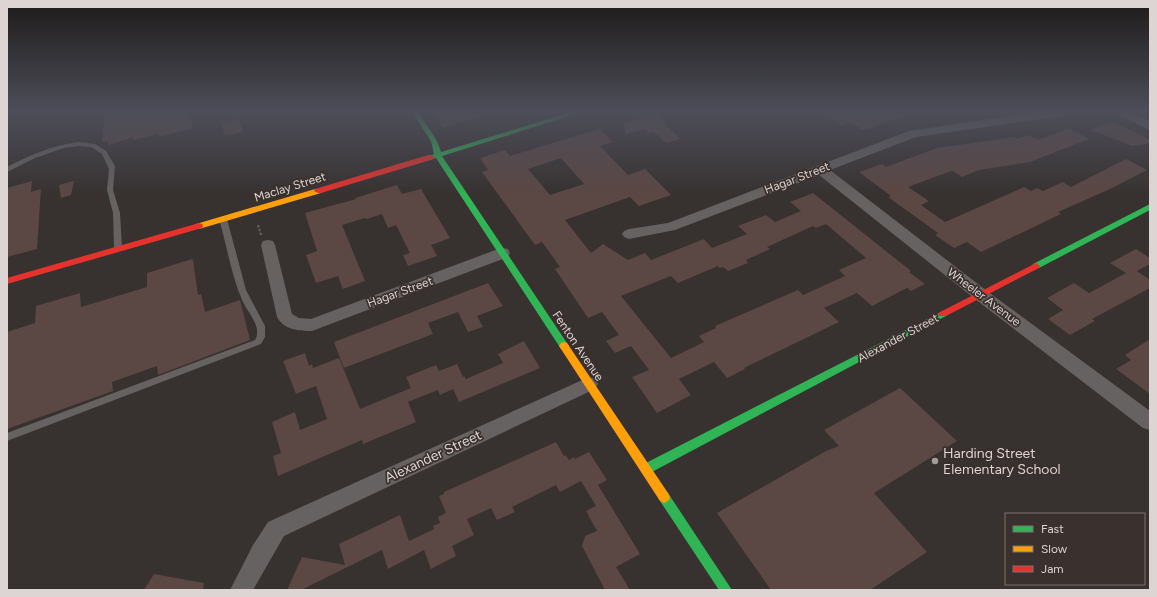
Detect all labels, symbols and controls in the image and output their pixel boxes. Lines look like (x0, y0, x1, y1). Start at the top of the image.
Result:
street label: Hagar Street (762, 159, 832, 197)
street label: Maclay Street (252, 169, 328, 205)
street label: Wheeler Avenue (945, 265, 1024, 329)
street label: Hagar Street (365, 273, 435, 310)
street label: Fenton Avenue (549, 308, 607, 384)
street label: Alexander Street (855, 310, 941, 365)
street label: Alexander Street (382, 427, 484, 486)
place label: Harding Street Elementary School (943, 445, 1061, 478)
marker: Harding Street Elementary School (930, 456, 940, 466)
legend (1005, 513, 1145, 585)
text: Fast (1041, 522, 1064, 536)
text: Slow (1041, 542, 1068, 556)
text: Jam (1041, 562, 1064, 576)

